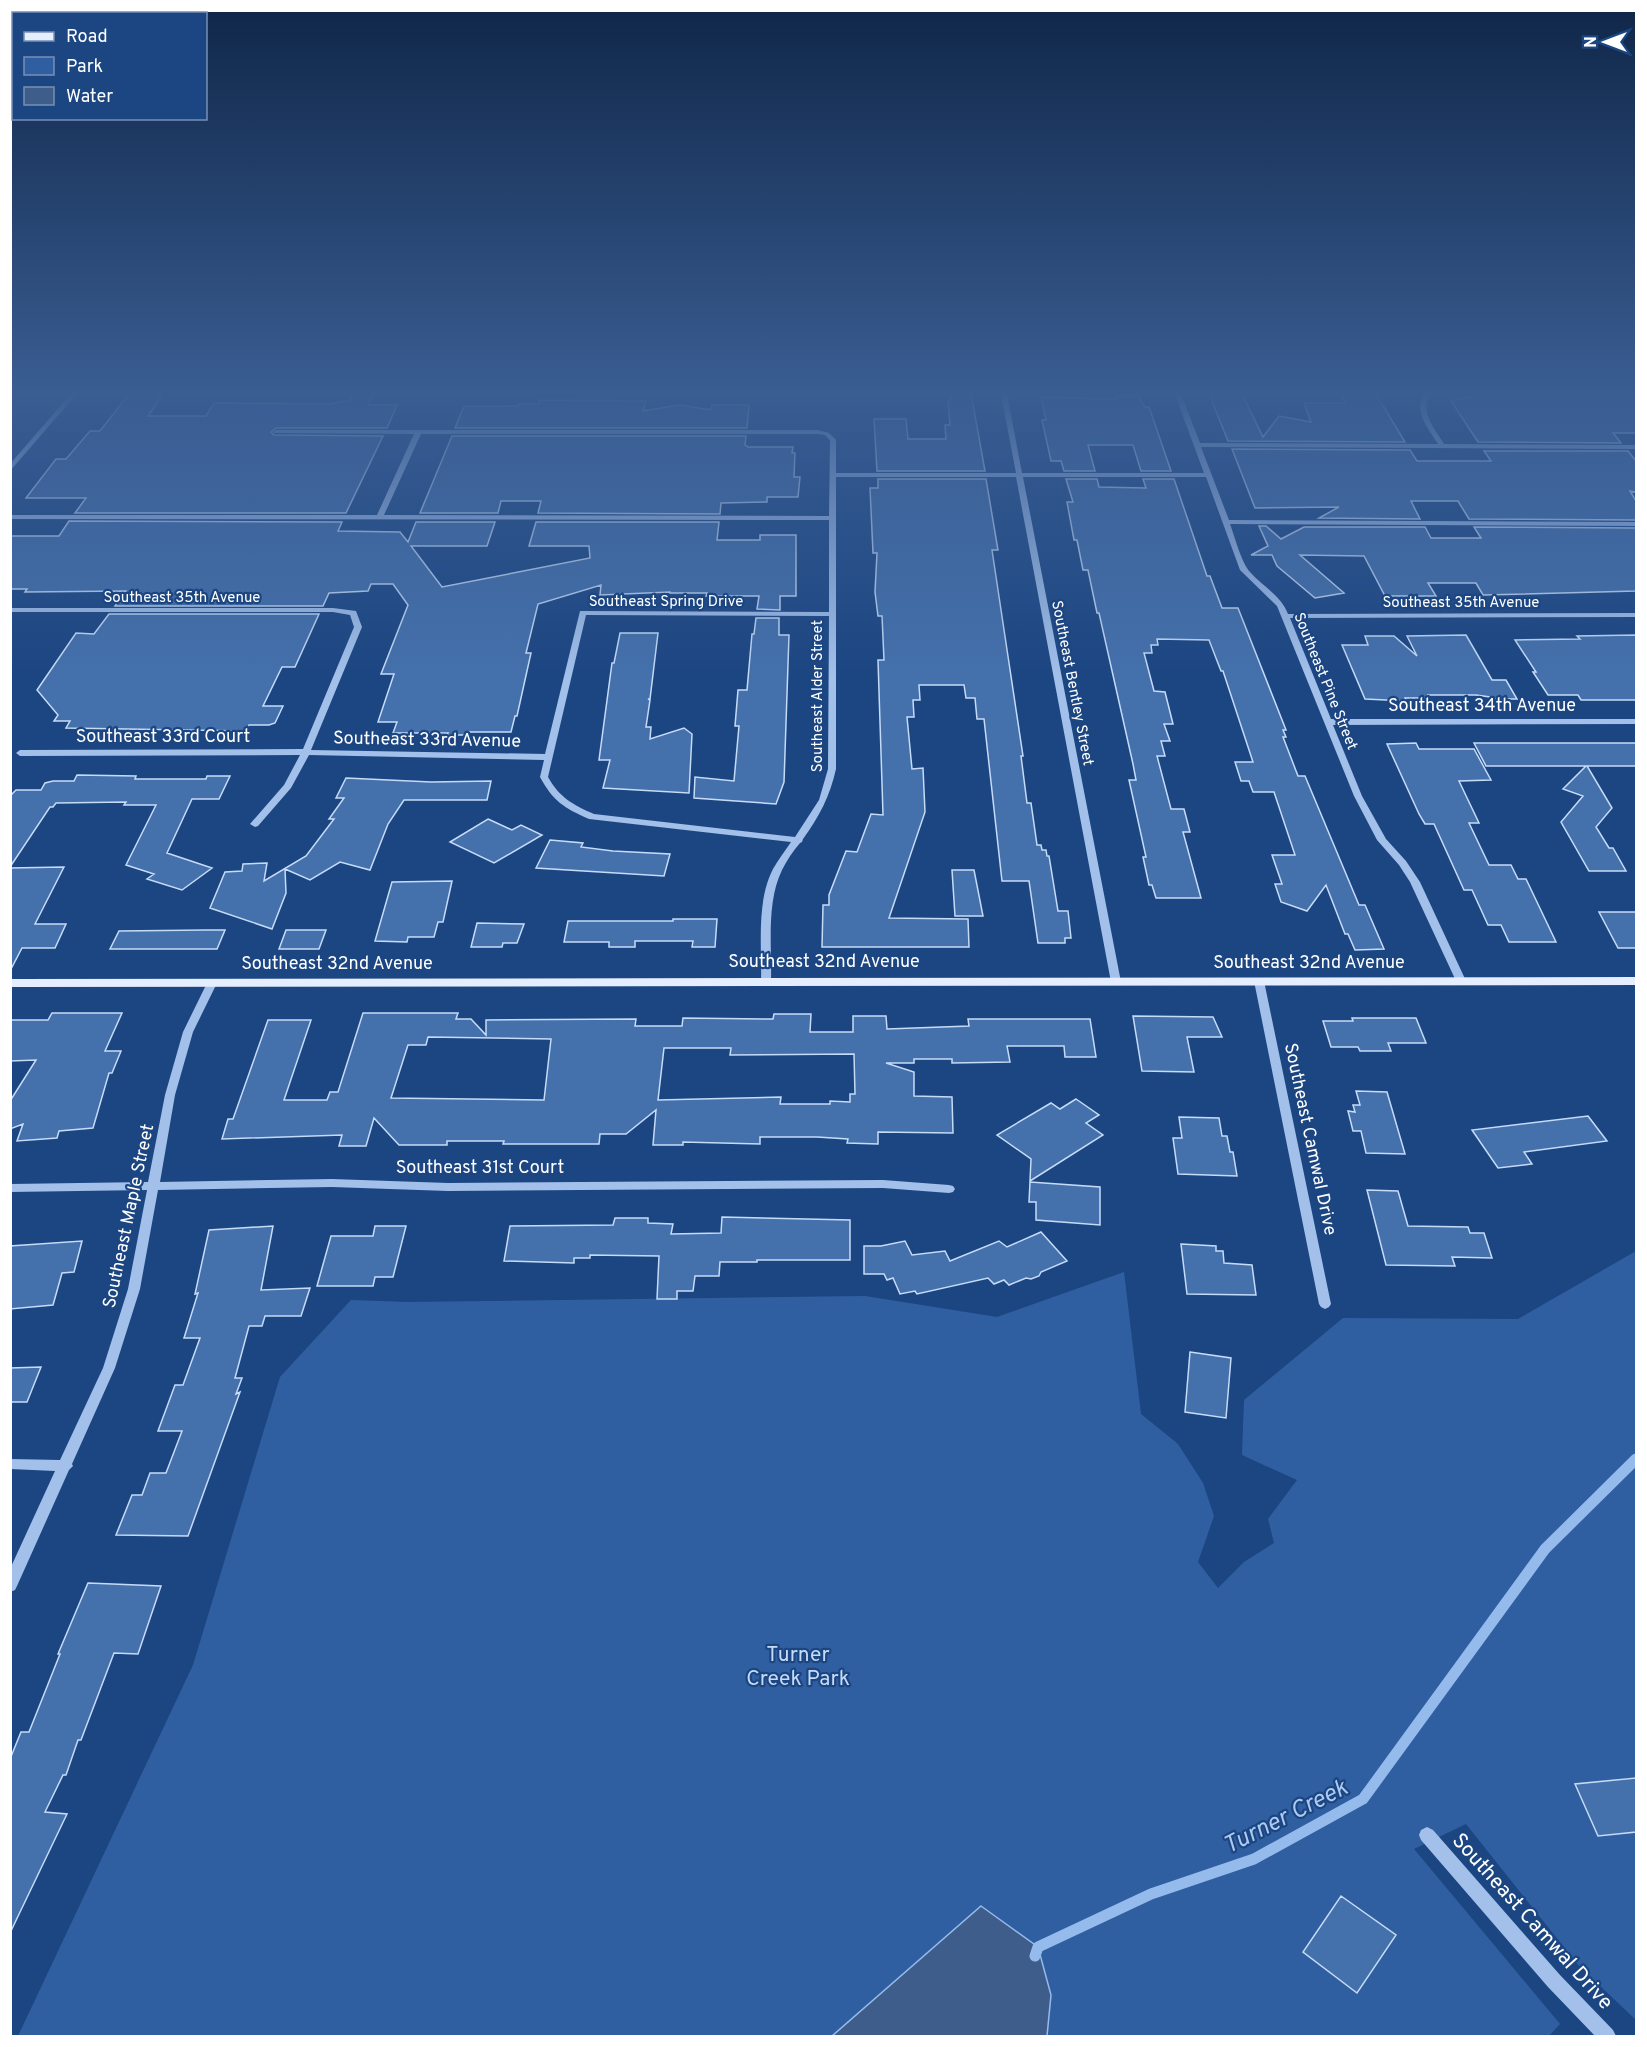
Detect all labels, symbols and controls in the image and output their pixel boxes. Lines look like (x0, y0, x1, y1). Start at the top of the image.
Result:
legend (12, 12, 207, 120)
north arrow (1575, 12, 1635, 72)
text: Road (66, 26, 108, 49)
text: N (1582, 36, 1602, 48)
text: Park (66, 56, 103, 79)
text: Water (66, 86, 113, 109)
street label: Southeast 35th Avenue (104, 589, 260, 608)
street label: Southeast Spring Drive (589, 593, 743, 612)
street label: Southeast 35th Avenue (1383, 594, 1539, 613)
street label: Southeast Bentley Street (1046, 599, 1097, 767)
street label: Southeast Pine Street (1288, 610, 1361, 753)
street label: Southeast Alder Street (809, 620, 828, 772)
street label: Southeast 34th Avenue (1388, 695, 1576, 718)
street label: Southeast 33rd Court (76, 726, 250, 749)
street label: Southeast 33rd Avenue (333, 727, 521, 754)
street label: Southeast 32nd Avenue (728, 951, 920, 974)
street label: Southeast 32nd Avenue (1213, 952, 1405, 975)
street label: Southeast 32nd Avenue (241, 953, 433, 976)
street label: Southeast Camwal Drive (1278, 1041, 1341, 1238)
street label: Southeast Maple Street (99, 1122, 160, 1311)
street label: Southeast 31st Court (396, 1157, 564, 1180)
park label: Turner Creek Park (746, 1642, 850, 1693)
water label: Turner Creek (1219, 1773, 1354, 1862)
street label: Southeast Camwal Drive (1445, 1828, 1618, 2016)

